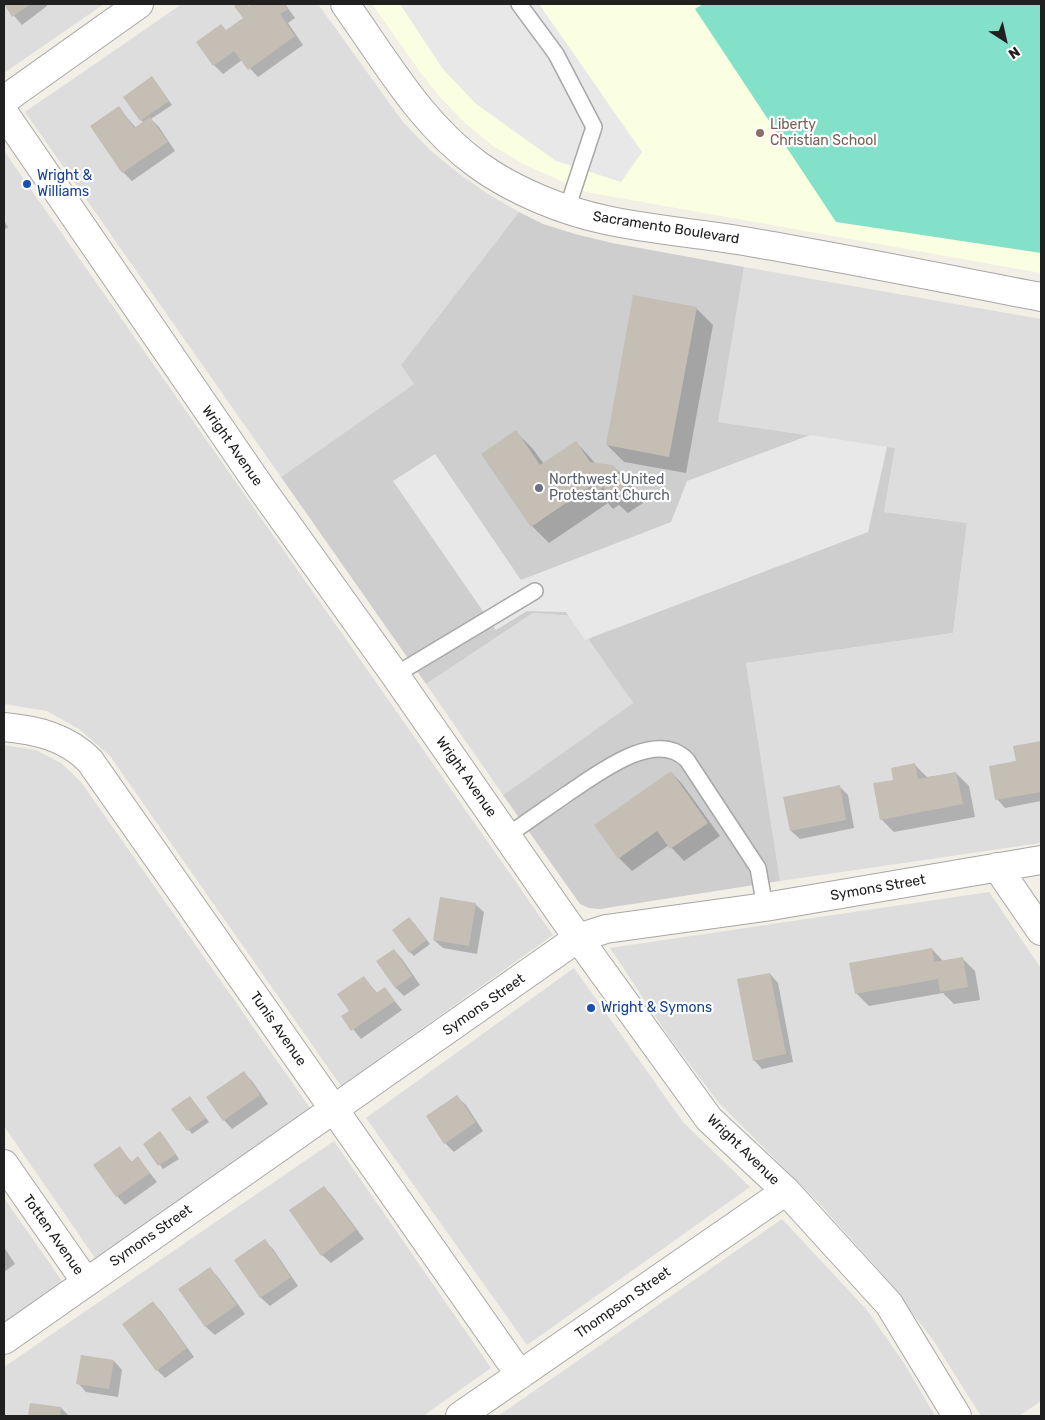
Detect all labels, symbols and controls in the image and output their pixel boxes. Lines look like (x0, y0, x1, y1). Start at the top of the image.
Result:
north arrow (980, 15, 1030, 65)
text: N (1005, 43, 1023, 63)
place label: Liberty Christian School (770, 117, 877, 150)
marker: Liberty Christian School (754, 127, 766, 139)
place label: Wright & Williams (37, 168, 92, 200)
marker: Wright & Williams (21, 178, 33, 190)
street label: Sacramento Boulevard (591, 208, 741, 248)
street label: Wright Avenue (198, 402, 266, 490)
place label: Northwest United Protestant Church (549, 472, 670, 504)
marker: Northwest United Protestant Church (533, 482, 545, 494)
street label: Wright Avenue (432, 733, 500, 821)
street label: Symons Street (829, 871, 927, 905)
street label: Symons Street (440, 970, 528, 1040)
street label: Tunis Avenue (246, 989, 310, 1069)
place label: Wright & Symons (601, 1000, 712, 1016)
marker: Wright & Symons (585, 1002, 597, 1014)
street label: Wright Avenue (703, 1111, 783, 1189)
street label: Totten Avenue (19, 1191, 87, 1279)
street label: Symons Street (107, 1201, 195, 1271)
street label: Thompson Street (572, 1264, 674, 1342)

